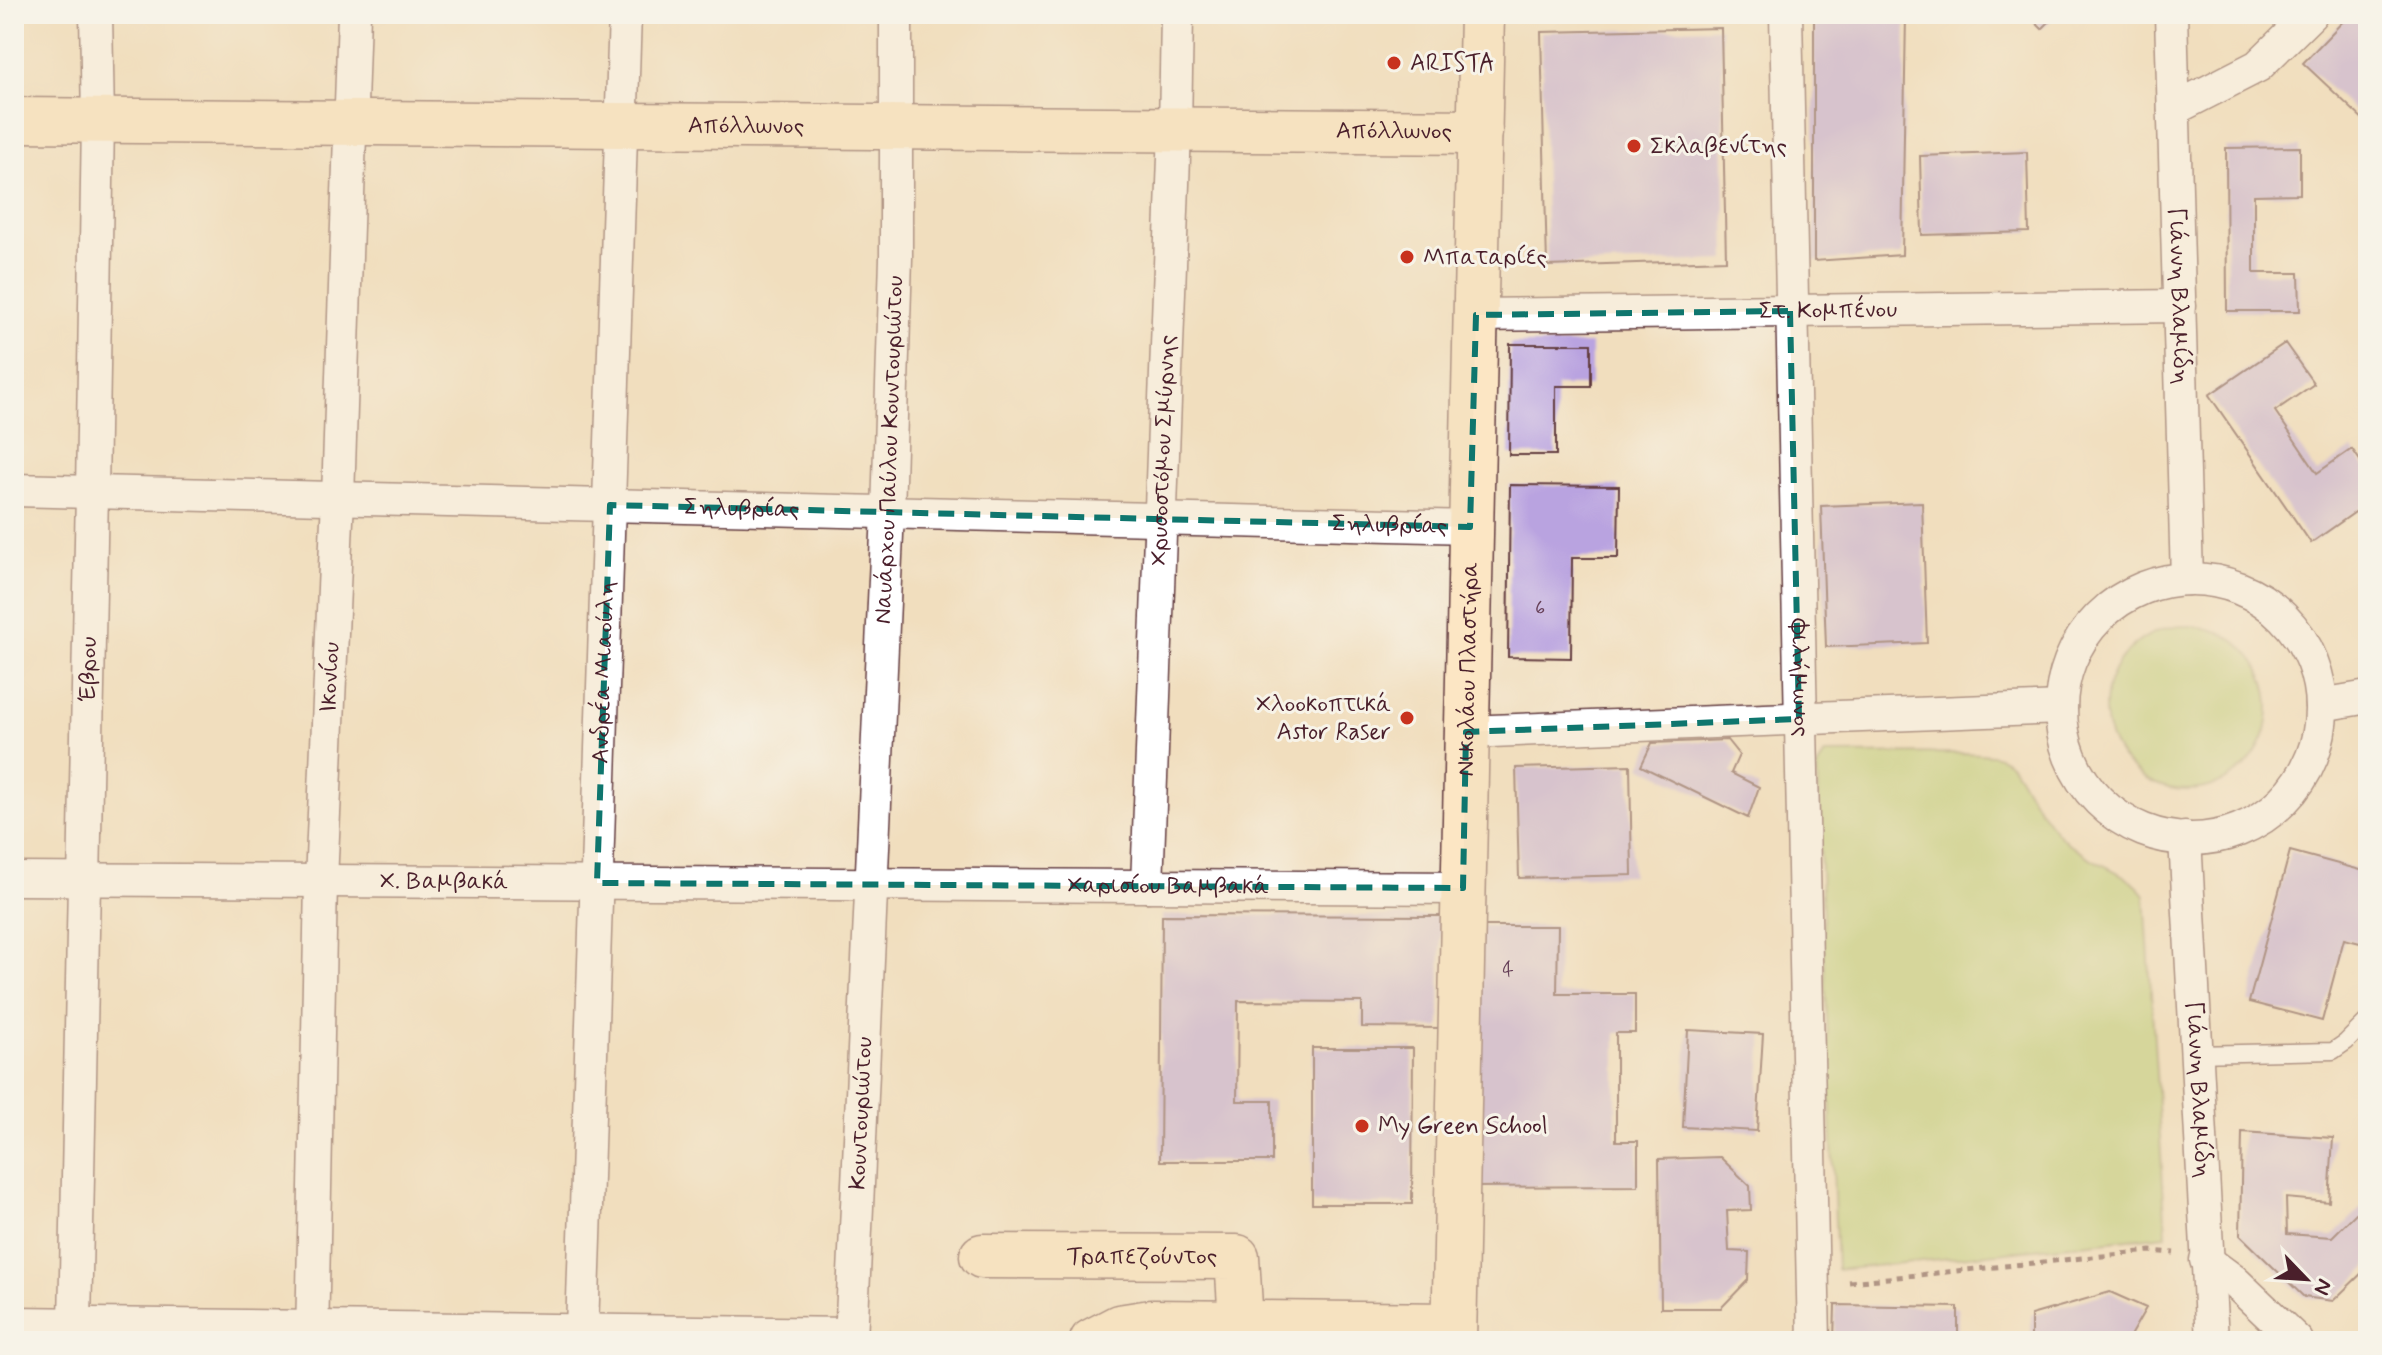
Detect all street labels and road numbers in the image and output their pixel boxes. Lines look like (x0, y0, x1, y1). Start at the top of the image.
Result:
street label: Απόλλωνος (688, 110, 804, 142)
street label: Απόλλωνος (1336, 115, 1452, 147)
street label: Γιάννη Βλαμίδη (2161, 207, 2197, 385)
street label: Ναυάρχου Παύλου Κουντουριώτου (868, 275, 911, 625)
street label: Στ. Κομπένου (1759, 294, 1897, 327)
street label: Χρυσοστόμου Σμύρνης (1143, 334, 1183, 566)
street label: Σηλυβρίας (684, 492, 800, 525)
street label: Σηλυβρίας (1331, 508, 1448, 542)
street label: Νικολάου Πλαστήρα (1450, 561, 1486, 777)
street label: Ανδρέα Μιαούλη (585, 581, 622, 764)
street label: Φιλήμωνος (1783, 618, 1817, 737)
street label: Έβρου (72, 636, 105, 702)
street label: Ικονίου (313, 641, 347, 713)
street label: Χ. Βαμβακά (380, 866, 508, 898)
street label: Χαρισίου Βαμβακά (1067, 870, 1269, 902)
street label: Γιάννη Βλαμίδη (2178, 1000, 2219, 1179)
street label: Κουντουριώτου (842, 1036, 880, 1190)
street label: Τραπεζούντος (1067, 1241, 1217, 1272)

